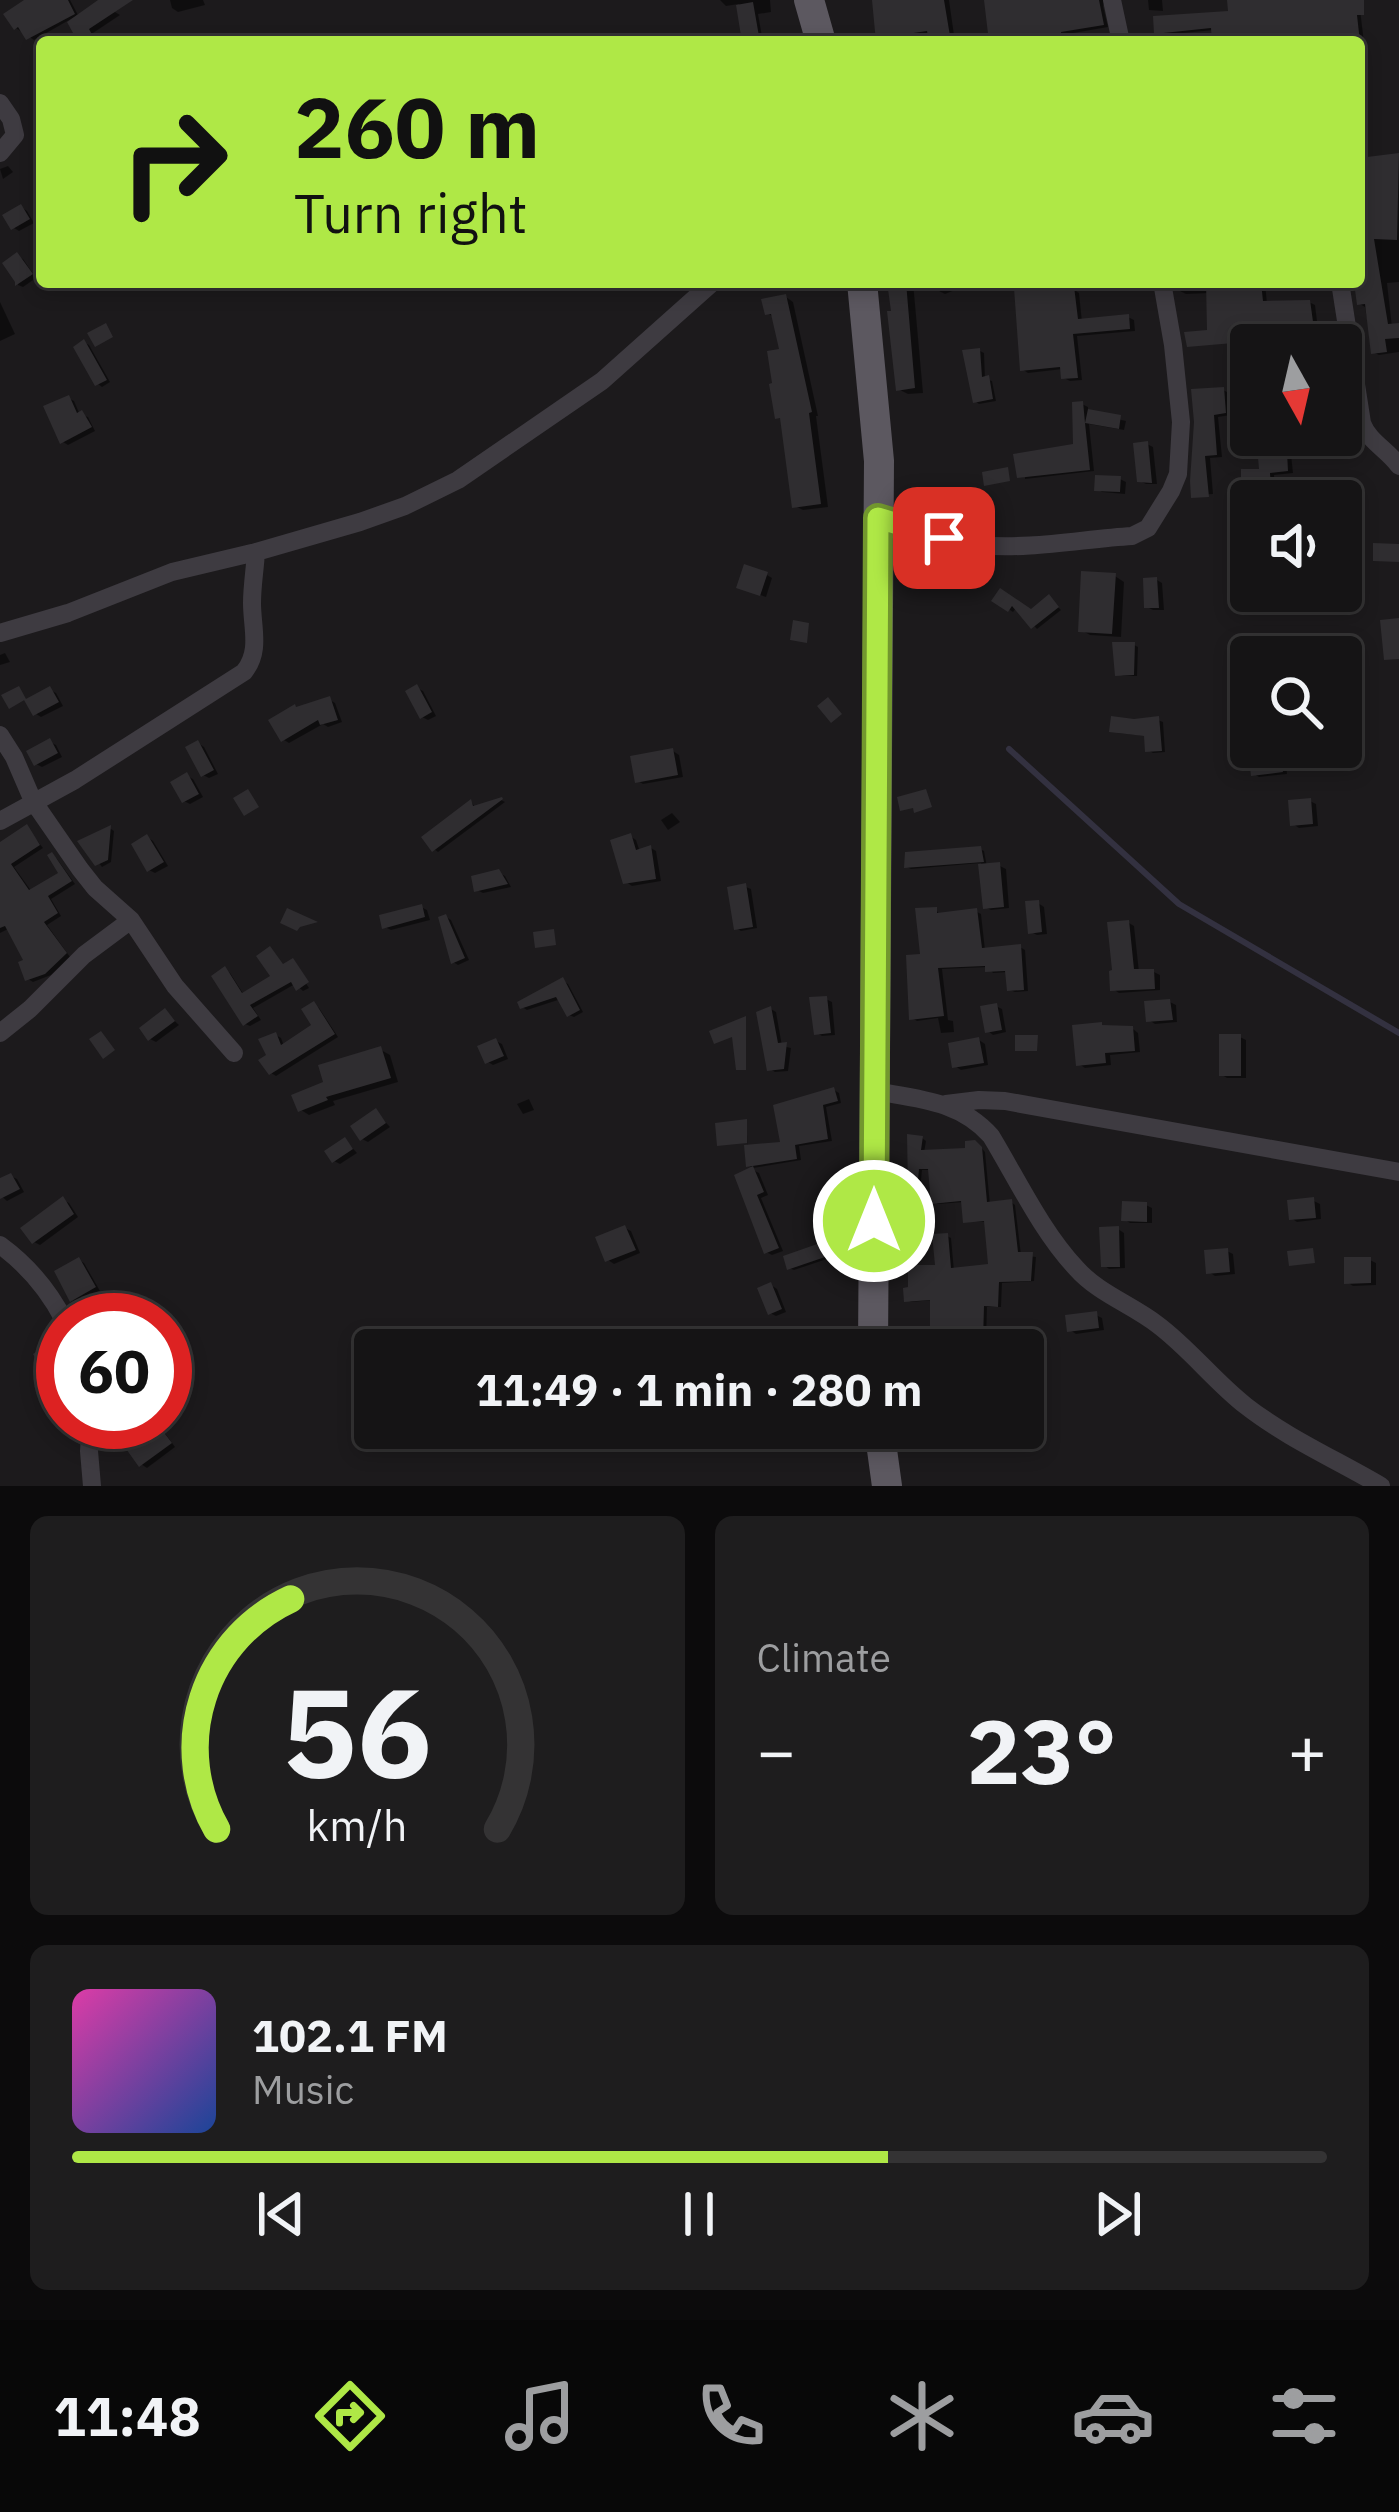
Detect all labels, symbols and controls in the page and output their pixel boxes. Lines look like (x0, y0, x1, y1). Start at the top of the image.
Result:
text: 260 m (294, 72, 540, 181)
icon: right (96, 84, 252, 240)
text: Turn right (294, 178, 528, 248)
north arrow (1230, 324, 1362, 456)
map controls (1230, 324, 1362, 768)
button: sound (1230, 480, 1362, 612)
pin (893, 487, 995, 589)
icon: arrive (911, 505, 977, 571)
button: search (1230, 636, 1362, 768)
position arrow (811, 1158, 937, 1284)
speed limit sign: 60 (36, 1293, 192, 1449)
text: 11:49 · 1 min · 280 m (476, 1360, 922, 1418)
text: Climate (757, 1632, 891, 1683)
text: 56 (282, 1650, 432, 1812)
text: 23° (967, 1692, 1117, 1809)
text: − (757, 1707, 796, 1793)
text: + (1287, 1707, 1327, 1793)
text: km/h (307, 1796, 408, 1852)
text: 102.1 FM (252, 2006, 448, 2064)
text: Music (252, 2064, 354, 2115)
icon: previous (248, 2181, 314, 2247)
icon: pause (666, 2181, 732, 2247)
icon: next (1085, 2181, 1151, 2247)
icon: directions (308, 2374, 392, 2458)
icon: music (498, 2374, 582, 2458)
icon: phone (689, 2374, 773, 2458)
icon: climate (880, 2374, 964, 2458)
icon: car (1071, 2374, 1155, 2458)
icon: filters (1262, 2374, 1346, 2458)
text: 11:48 (53, 2381, 201, 2451)

